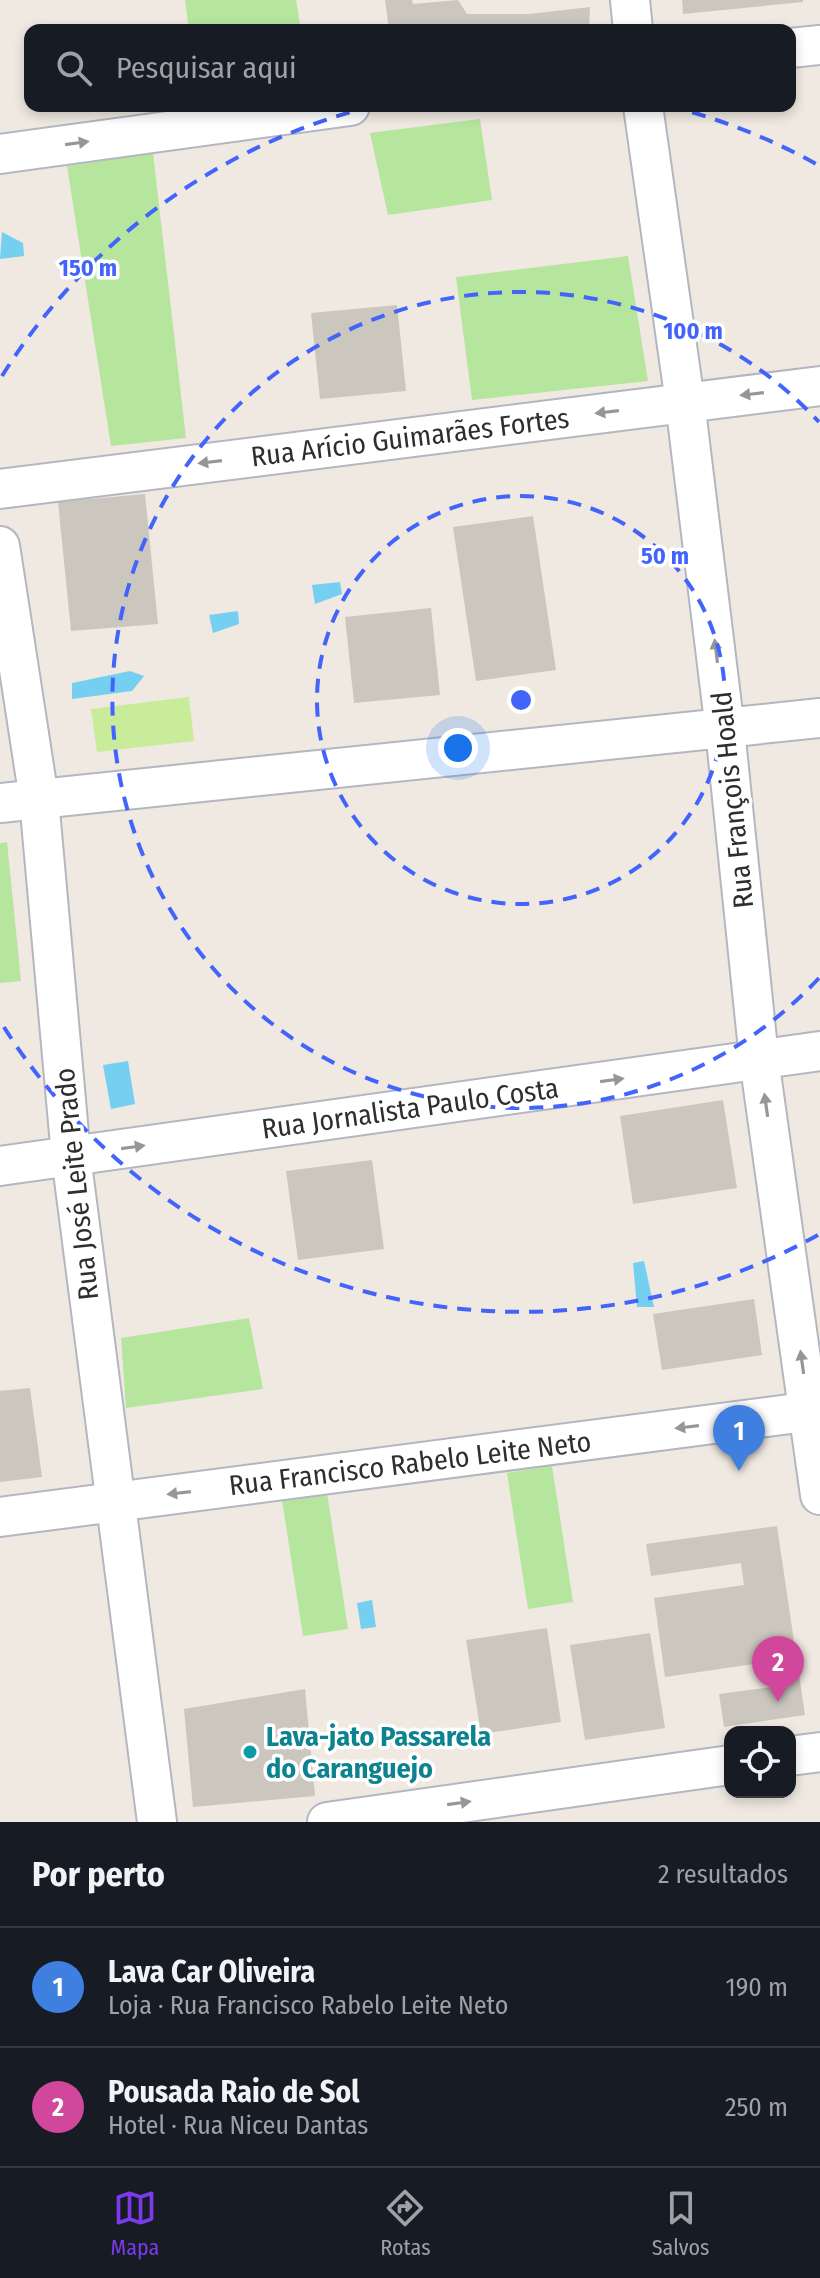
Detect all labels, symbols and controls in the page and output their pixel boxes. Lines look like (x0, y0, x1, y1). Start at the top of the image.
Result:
search box (24, 24, 796, 112)
icon: search (52, 46, 96, 90)
text: Pesquisar aqui (116, 50, 297, 86)
one-way arrow (65, 137, 90, 150)
text: 150 m (59, 254, 117, 282)
text: 100 m (663, 317, 723, 345)
one-way arrow (739, 388, 764, 401)
street label: Rua Arício Guimarães Fortes (249, 402, 571, 473)
one-way arrow (594, 406, 619, 419)
one-way arrow (197, 456, 222, 469)
text: 50 m (641, 542, 689, 570)
one-way arrow (709, 638, 722, 663)
centre of rings (507, 686, 535, 714)
street label: Rua François Hoald (705, 690, 760, 910)
your location (438, 728, 478, 768)
street label: Rua José Leite Prado (48, 1066, 105, 1302)
street label: Rua Jornalista Paulo Costa (260, 1071, 561, 1146)
one-way arrow (600, 1073, 625, 1086)
one-way arrow (759, 1092, 772, 1117)
one-way arrow (120, 1140, 145, 1153)
one-way arrow (795, 1349, 808, 1374)
pin: 1 (713, 1405, 765, 1471)
one-way arrow (674, 1421, 699, 1434)
street label: Rua Francisco Rabelo Leite Neto (227, 1425, 593, 1502)
one-way arrow (166, 1487, 191, 1500)
pin: 2 (752, 1636, 804, 1702)
place label: Lava-jato Passarela do Caranguejo (266, 1720, 491, 1785)
map controls (724, 1726, 796, 1798)
button: locate (724, 1726, 796, 1798)
marker: Lava-jato Passarela do Caranguejo (241, 1743, 259, 1761)
one-way arrow (447, 1796, 472, 1809)
text: Por perto (32, 1854, 165, 1895)
text: 2 resultados (658, 1859, 788, 1890)
text: Lava Car Oliveira (108, 1954, 315, 1990)
text: 1 (53, 1972, 64, 2003)
text: 190 m (726, 1972, 788, 2003)
text: Loja · Rua Francisco Rabelo Leite Neto (108, 1990, 508, 2021)
text: Pousada Raio de Sol (108, 2074, 360, 2110)
text: 2 (52, 2092, 64, 2123)
text: 250 m (725, 2092, 788, 2123)
text: Hotel · Rua Niceu Dantas (108, 2110, 368, 2141)
tab: Mapa (111, 2186, 159, 2261)
tab: Rotas (380, 2186, 431, 2261)
tab: Salvos (652, 2186, 709, 2261)

